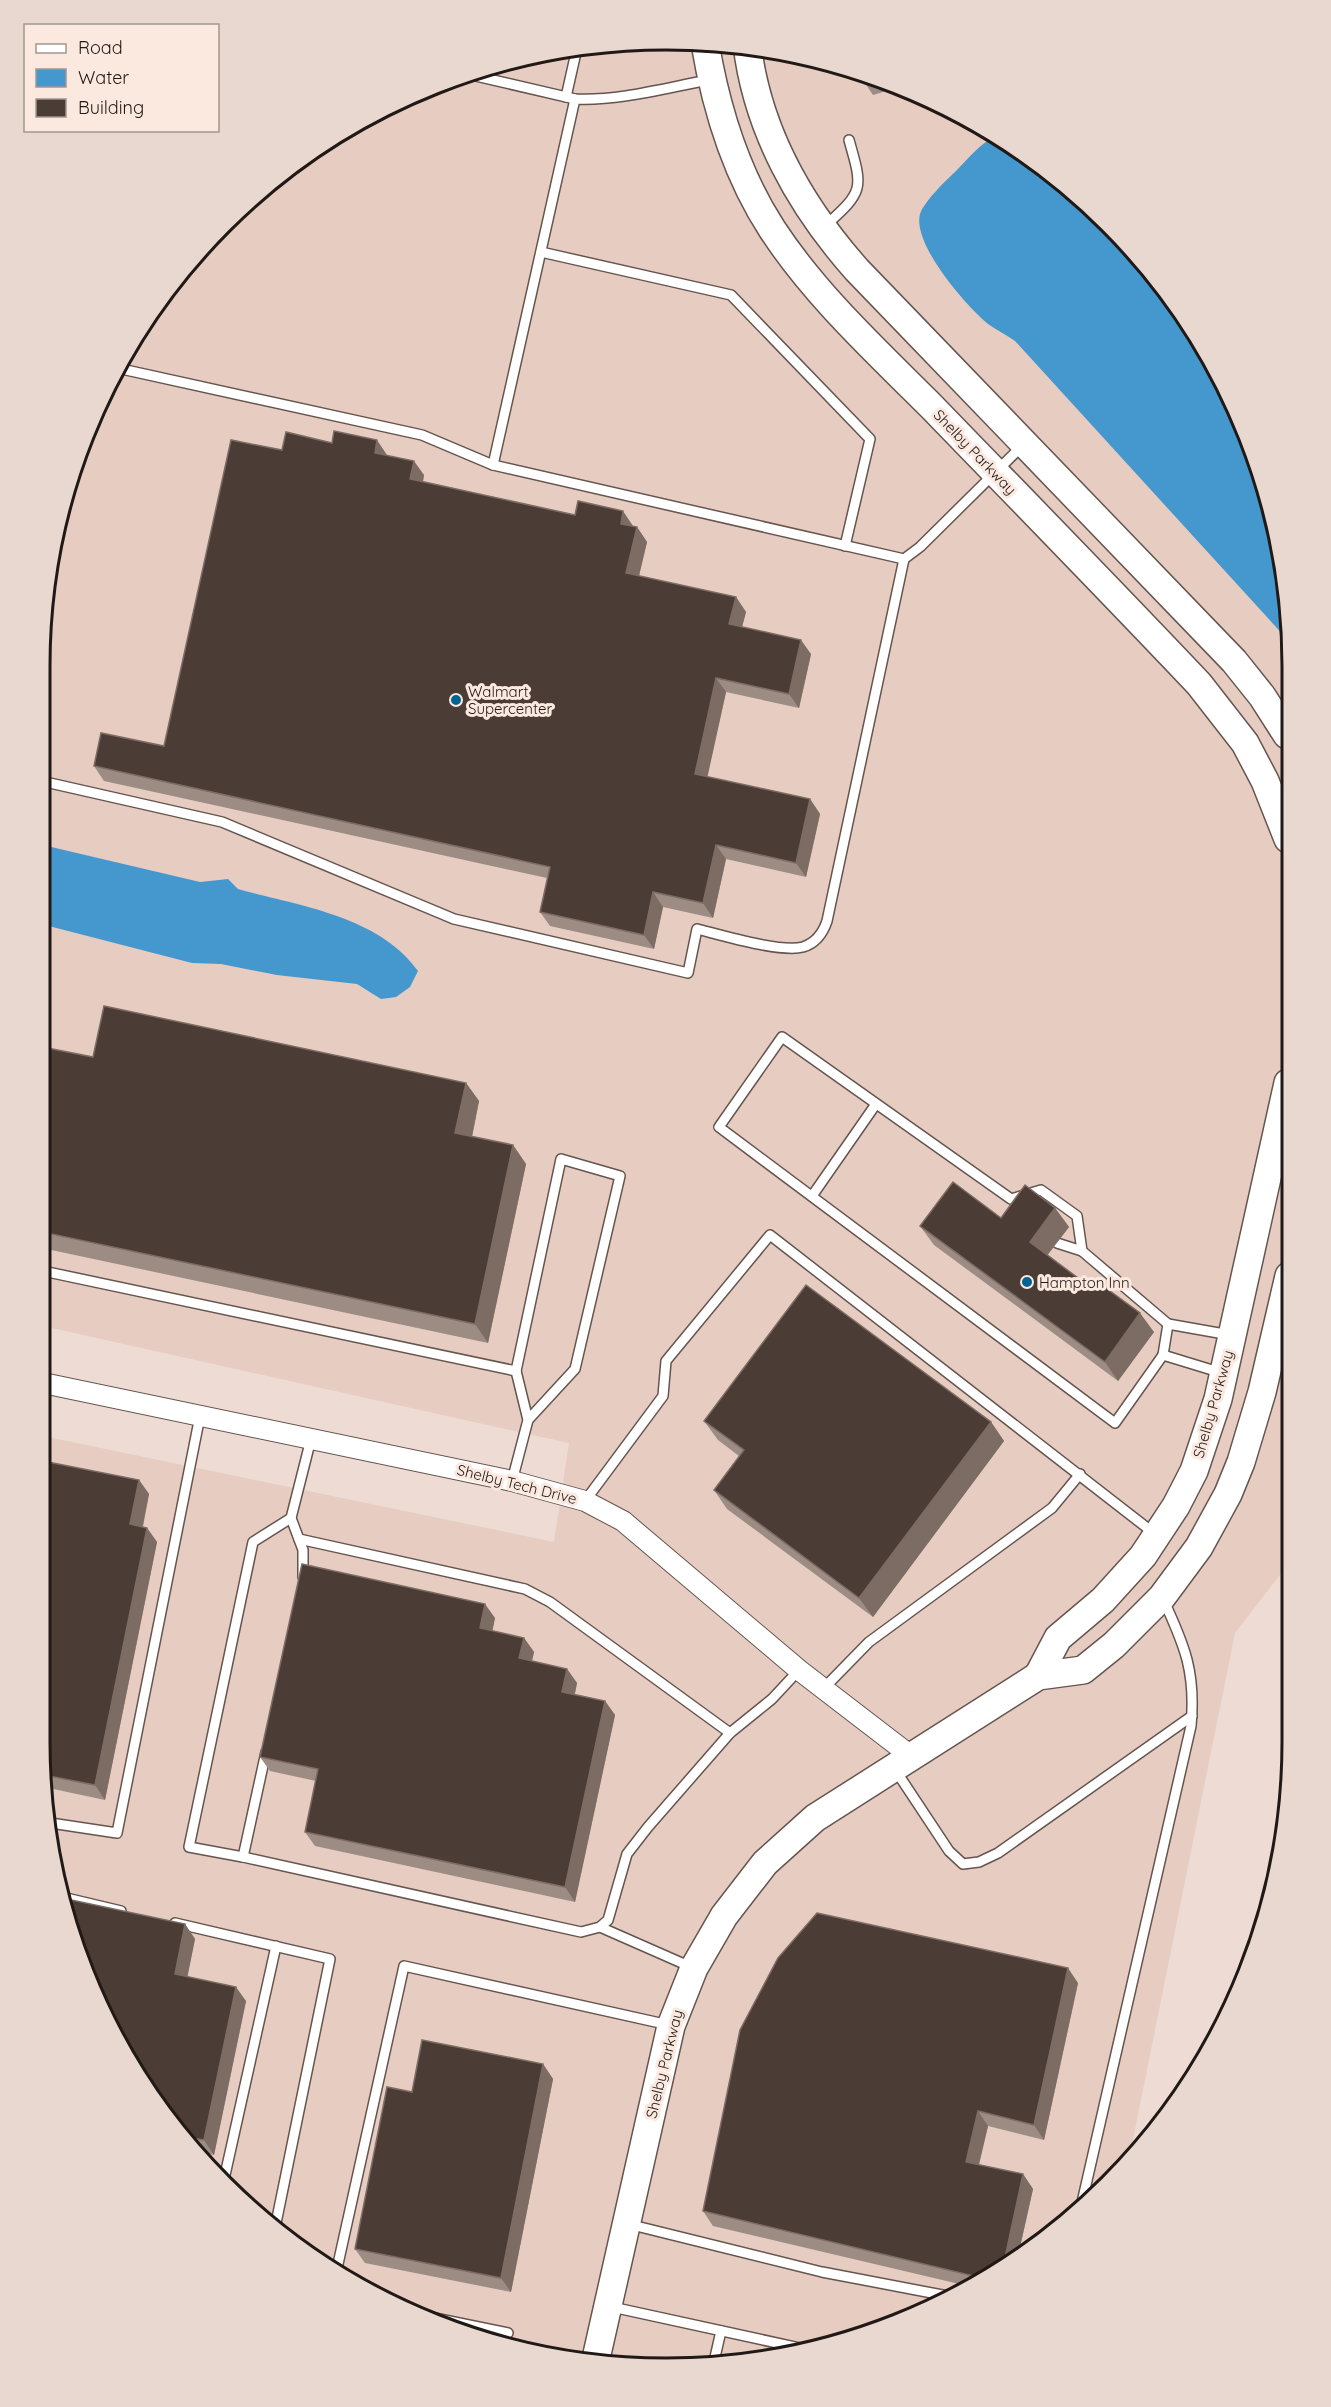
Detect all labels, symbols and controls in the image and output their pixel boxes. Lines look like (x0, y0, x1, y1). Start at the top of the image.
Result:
legend (24, 24, 219, 132)
text: Road (78, 36, 123, 59)
text: Water (78, 66, 129, 89)
text: Building (78, 96, 144, 119)
street label: Shelby Parkway (930, 405, 1020, 499)
place label: Walmart Supercenter (468, 682, 552, 718)
marker: Walmart Supercenter (449, 693, 463, 707)
place label: Hampton Inn (1039, 1273, 1130, 1292)
marker: Hampton Inn (1020, 1275, 1034, 1289)
street label: Shelby Parkway (1189, 1348, 1237, 1460)
street label: Shelby Tech Drive (455, 1460, 579, 1508)
street label: Shelby Parkway (641, 2008, 687, 2120)

